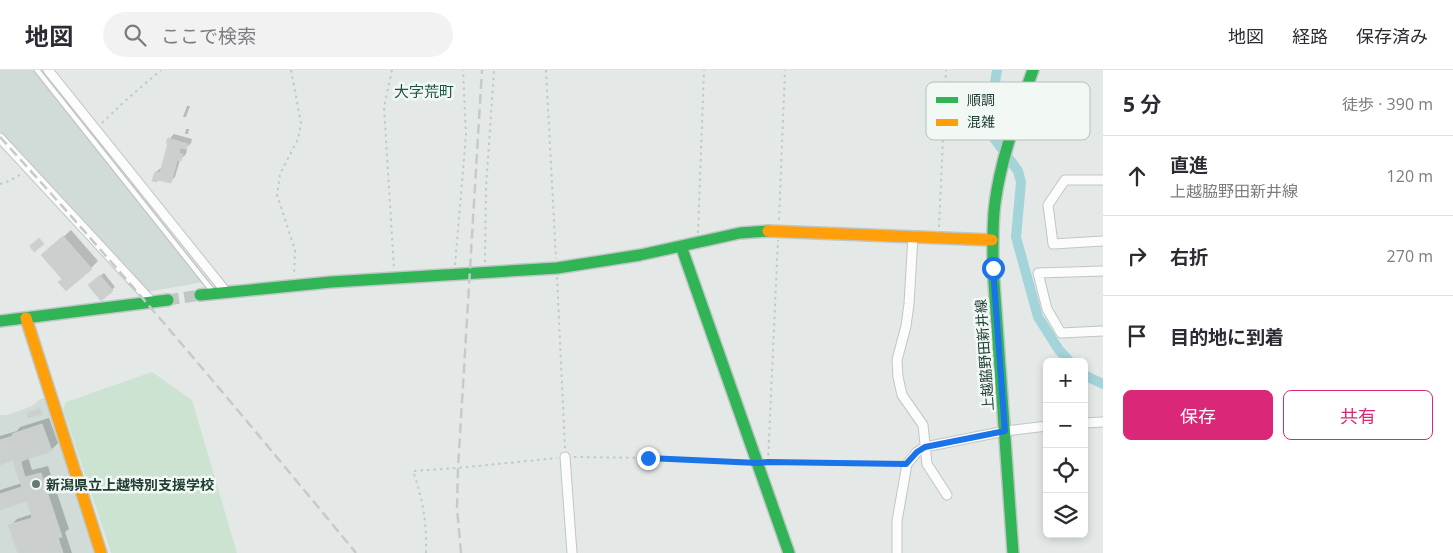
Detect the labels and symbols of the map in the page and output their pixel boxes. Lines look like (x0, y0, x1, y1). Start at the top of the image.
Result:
district label: 大字荒町 (394, 81, 454, 101)
legend (926, 82, 1090, 140)
text: 順調 (967, 90, 995, 109)
text: 混雑 (967, 112, 995, 131)
route start (982, 257, 1005, 280)
street label: 上越脇野田新井線 (971, 298, 997, 412)
route end (637, 447, 660, 470)
place label: 新潟県立上越特別支援学校 (46, 475, 214, 494)
marker: 新潟県立上越特別支援学校 (30, 478, 42, 490)

